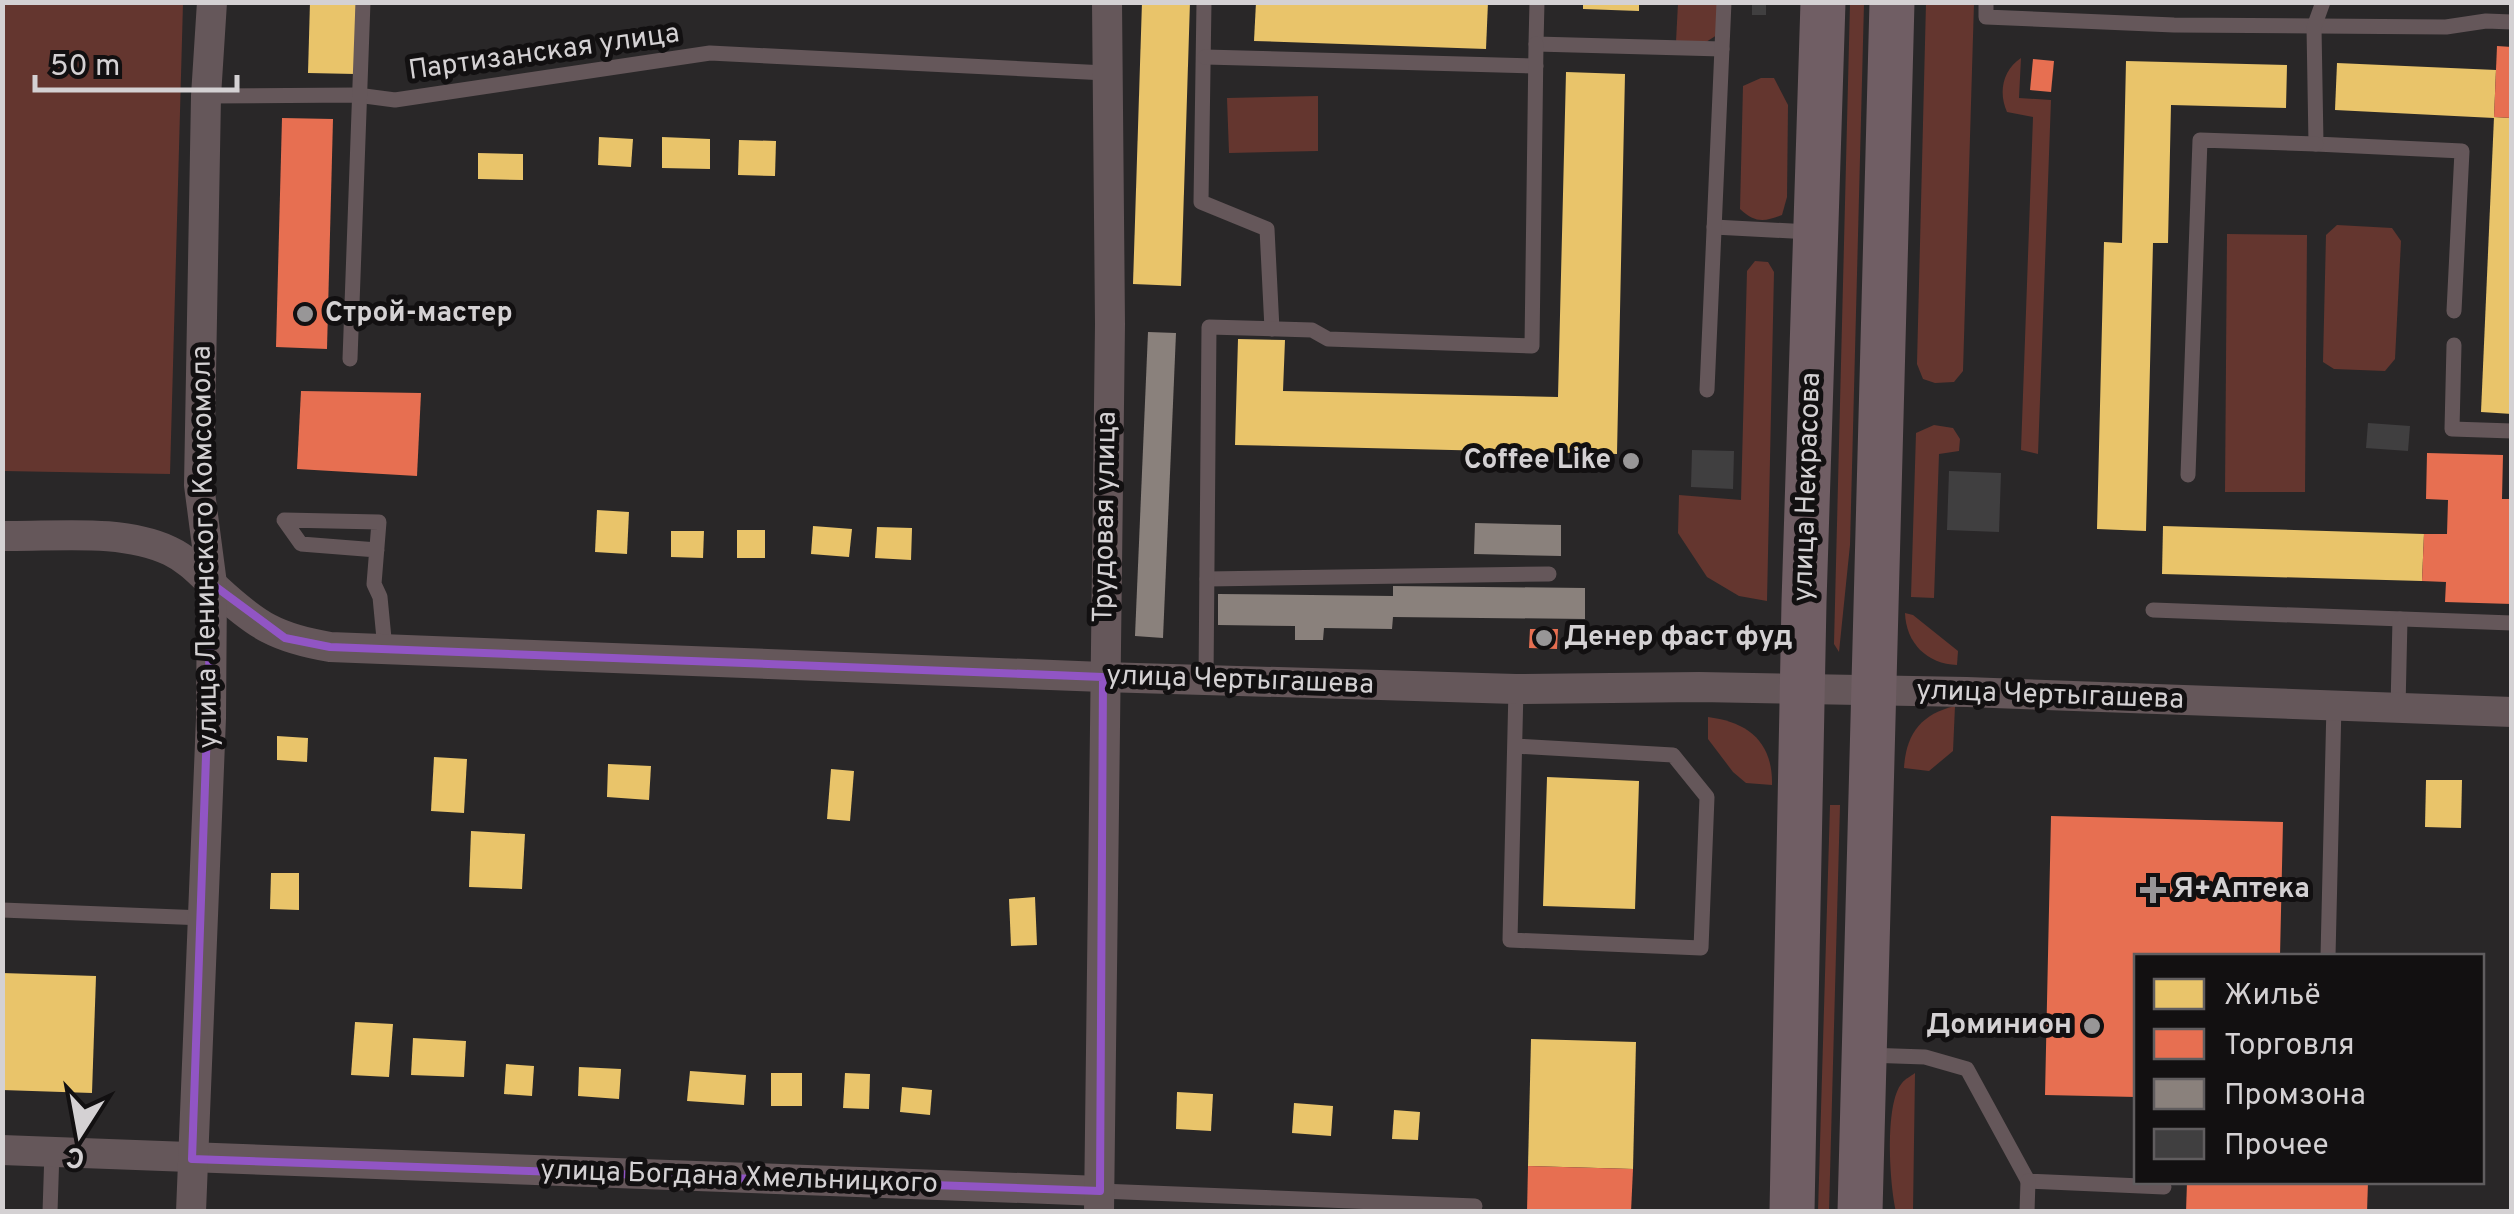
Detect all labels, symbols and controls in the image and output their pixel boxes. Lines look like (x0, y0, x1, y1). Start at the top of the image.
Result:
street label: Партизанская улица (406, 16, 682, 90)
scale bar (35, 30, 238, 92)
text: 50 m (50, 49, 120, 86)
place label: Строй-мастер (325, 296, 513, 332)
marker: Строй-мастер (294, 303, 316, 325)
street label: улица Ленинского Комсомола (184, 345, 228, 749)
street label: улица Некрасова (1786, 372, 1830, 602)
street label: Трудовая улица (1086, 411, 1126, 623)
place label: Coffee Like (1464, 443, 1611, 479)
marker: Coffee Like (1620, 450, 1642, 472)
place label: Денер фаст фуд (1564, 620, 1793, 656)
marker: Денер фаст фуд (1533, 627, 1555, 649)
street label: улица Чертыгашева (1106, 658, 1374, 704)
street label: улица Чертыгашева (1916, 673, 2184, 719)
place label: Я+Аптека (2173, 872, 2310, 908)
marker: Я+Аптека (2142, 879, 2164, 901)
legend (2134, 954, 2484, 1184)
text: Жильё (2224, 978, 2321, 1015)
place label: Доминион (1926, 1008, 2072, 1044)
marker: Доминион (2081, 1015, 2103, 1037)
text: Торговля (2224, 1028, 2355, 1065)
text: Промзона (2224, 1078, 2366, 1115)
north arrow (30, 1084, 130, 1184)
text: Прочее (2224, 1128, 2329, 1165)
text: С (64, 1136, 88, 1175)
street label: улица Богдана Хмельницкого (540, 1153, 938, 1203)

